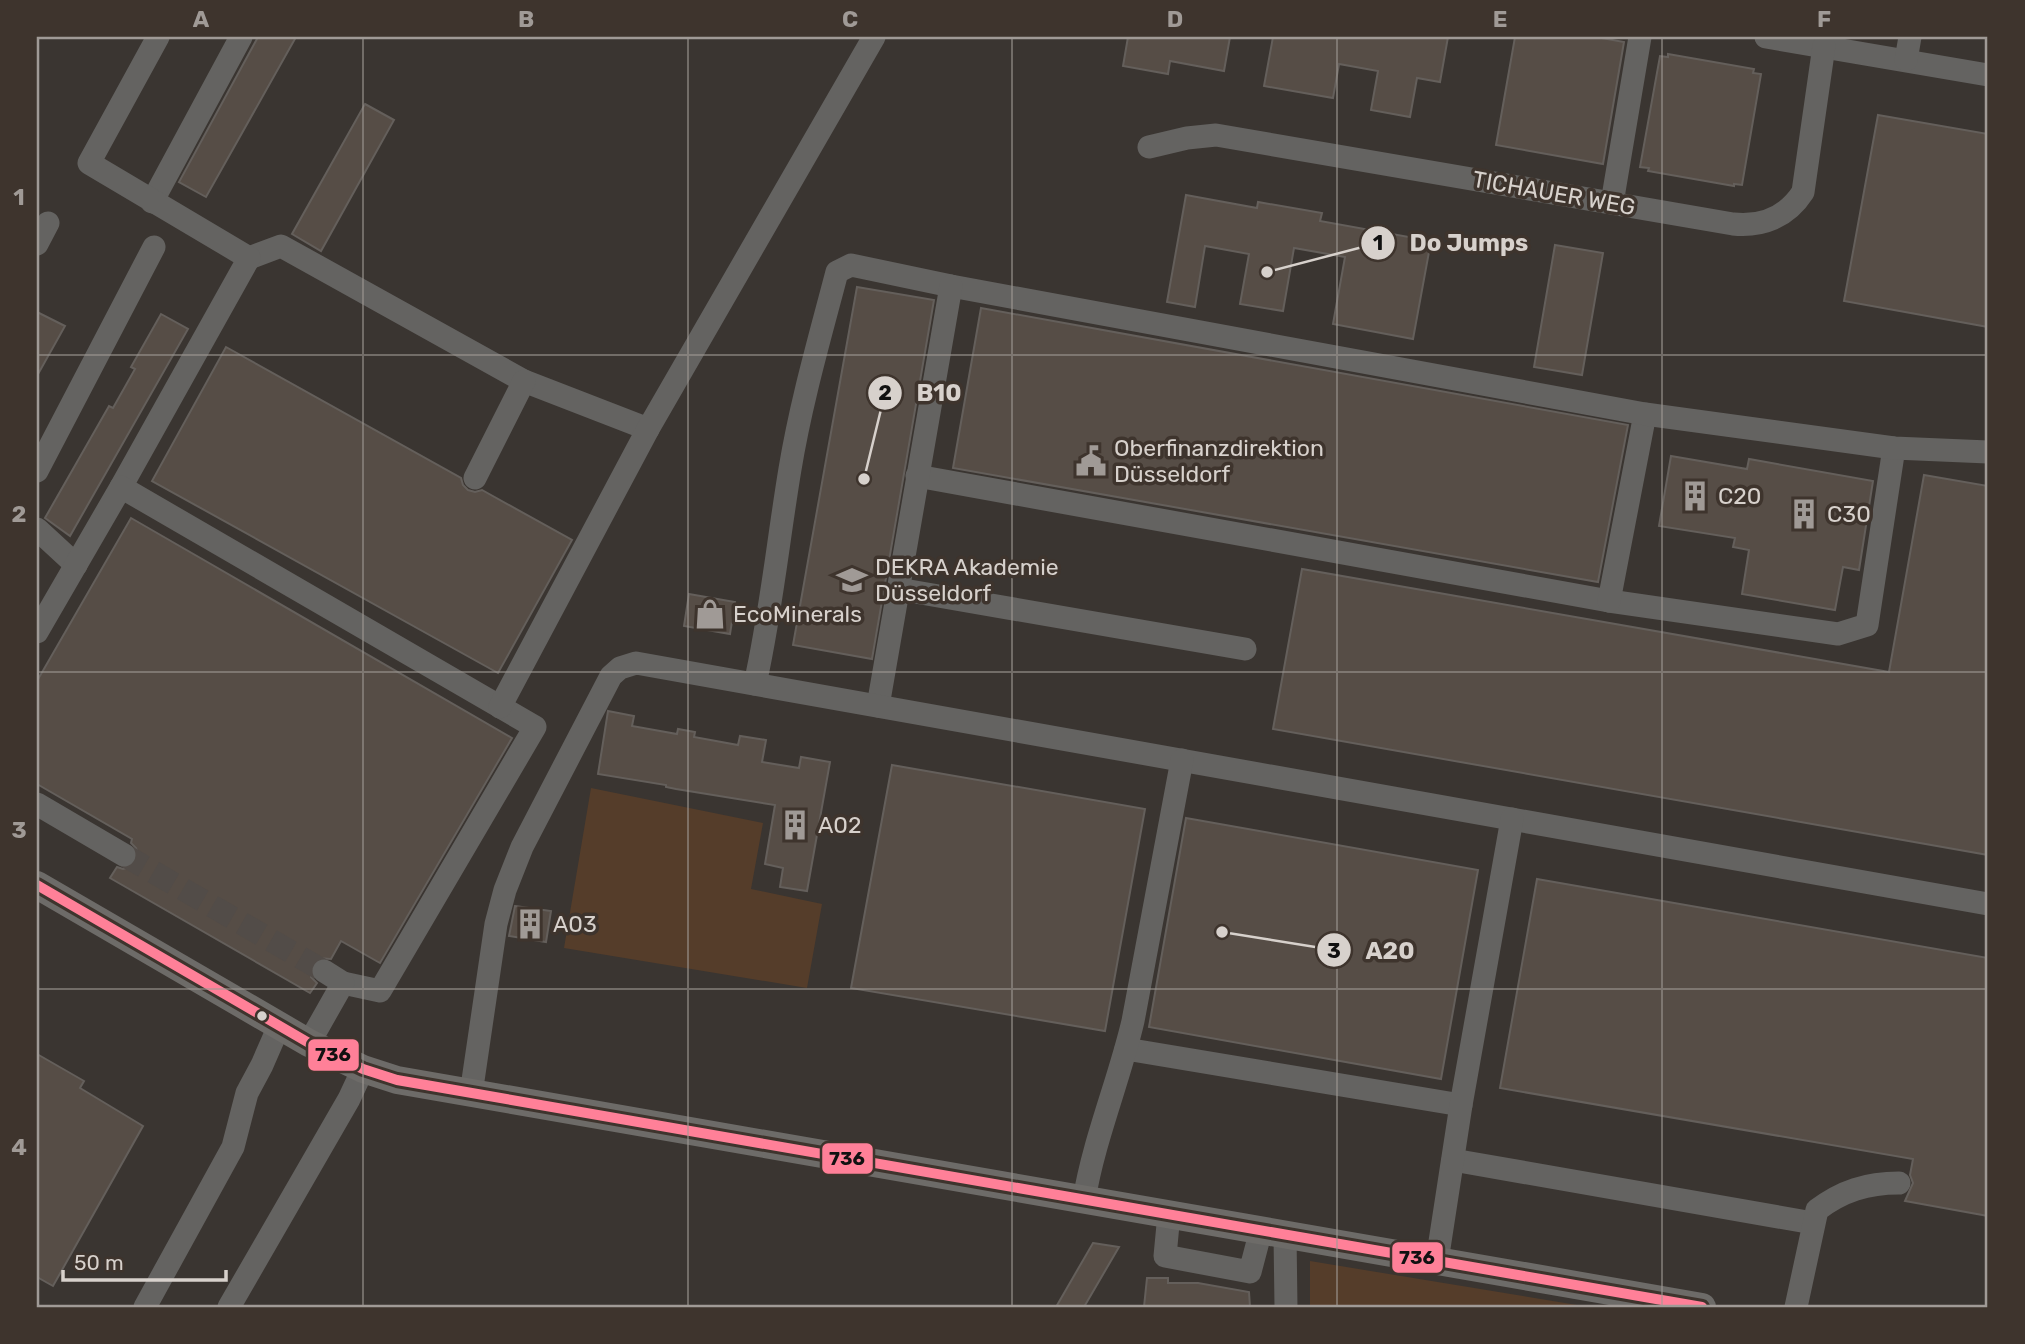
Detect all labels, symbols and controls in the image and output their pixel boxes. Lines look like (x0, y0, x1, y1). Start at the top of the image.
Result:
text: A (193, 5, 210, 33)
text: B (518, 5, 534, 33)
text: C (842, 5, 858, 33)
text: D (1167, 5, 1183, 33)
text: E (1493, 5, 1507, 33)
text: F (1817, 5, 1831, 33)
street label: TICHAUER WEG (1470, 165, 1638, 221)
text: 1 (13, 183, 25, 211)
callout: Do Jumps (1361, 220, 1543, 265)
text: Do Jumps (1410, 229, 1528, 257)
text: 1 (1373, 230, 1383, 255)
callout: B10 (868, 370, 976, 415)
text: B10 (916, 379, 962, 407)
text: 2 (878, 380, 892, 405)
place label: Oberfinanzdirektion Düsseldorf (1114, 434, 1324, 488)
public building icon: Oberfinanzdirektion Düsseldorf (1074, 444, 1108, 478)
building icon: C20 (1678, 479, 1712, 513)
place label: C20 (1718, 482, 1761, 510)
building icon: C30 (1787, 497, 1821, 531)
text: 2 (12, 500, 26, 528)
place label: C30 (1827, 500, 1871, 528)
place label: DEKRA Akademie Düsseldorf (875, 553, 1059, 607)
school or university icon: DEKRA Akademie Düsseldorf (835, 563, 869, 597)
shop icon: EcoMinerals (693, 597, 727, 631)
place label: EcoMinerals (733, 600, 862, 628)
building icon: A02 (778, 808, 812, 842)
place label: A02 (818, 811, 861, 839)
text: 3 (11, 816, 27, 844)
building icon: A03 (513, 907, 547, 941)
place label: A03 (553, 910, 597, 938)
callout: A20 (1317, 928, 1429, 973)
text: A20 (1365, 937, 1415, 965)
text: 3 (1327, 938, 1341, 963)
unlabelled marker (255, 1009, 269, 1023)
line badge: 736 (307, 1038, 360, 1072)
text: 736 (315, 1043, 351, 1066)
text: 4 (11, 1133, 27, 1161)
line badge: 736 (821, 1142, 874, 1175)
text: 736 (829, 1147, 865, 1170)
scale bar (63, 1239, 226, 1283)
line badge: 736 (1391, 1241, 1444, 1274)
text: 736 (1399, 1246, 1435, 1269)
text: 50 m (74, 1250, 124, 1275)

